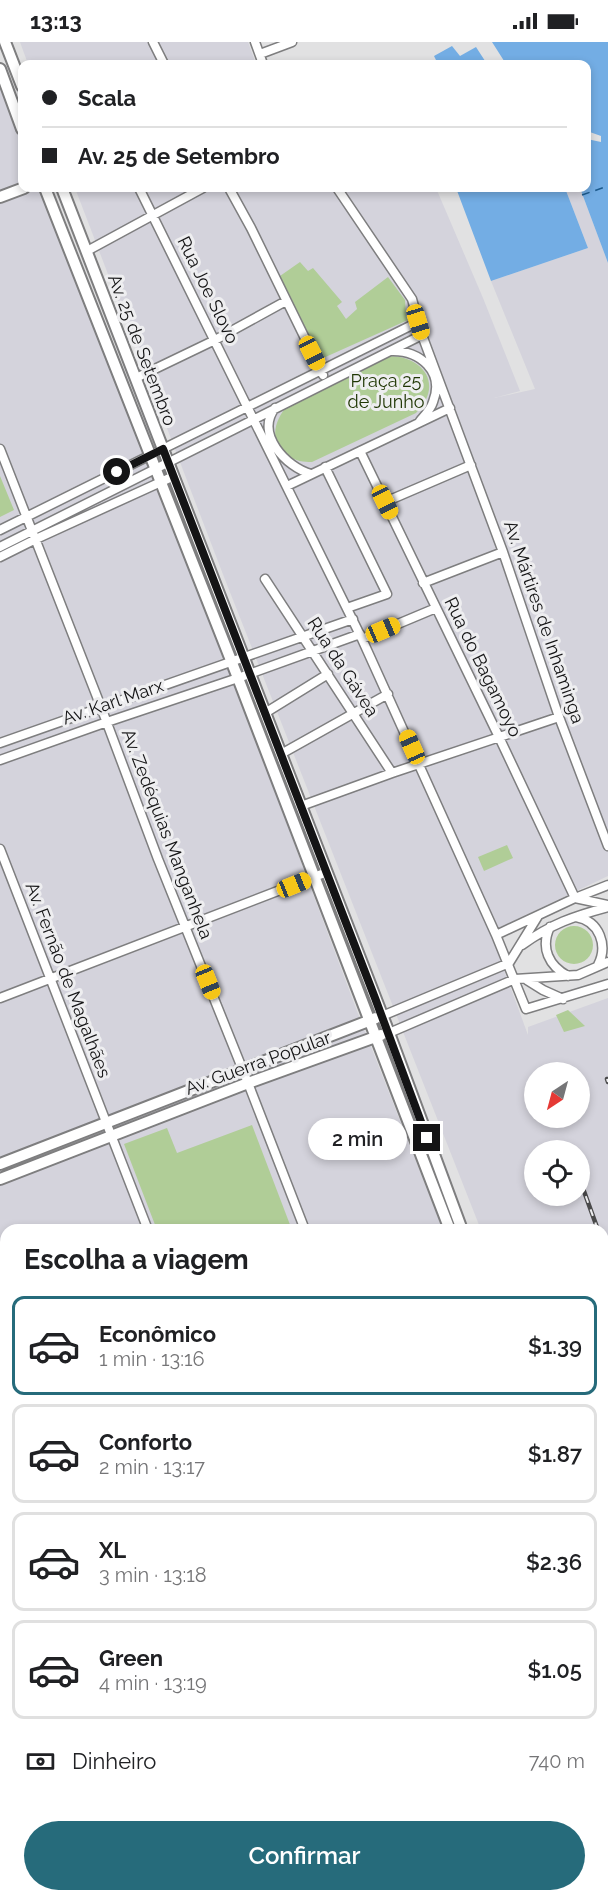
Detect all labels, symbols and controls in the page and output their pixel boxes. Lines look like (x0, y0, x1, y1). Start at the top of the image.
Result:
text: 13:13 (30, 8, 82, 34)
text: Scala (78, 85, 136, 111)
text: Av. 25 de Setembro (78, 143, 280, 169)
street label: Rua Joe Slovo (173, 233, 244, 347)
street label: Av. 25 de Setembro (104, 271, 181, 429)
car (404, 302, 432, 342)
car (296, 333, 328, 373)
park label: Praça 25 de Junho (348, 370, 425, 412)
route start (103, 458, 130, 485)
car (369, 482, 401, 522)
street label: Av. Mártires de Inhaminga (500, 518, 589, 726)
street label: Rua do Bagamoyo (440, 593, 527, 740)
street label: Rua da Gávea (303, 613, 383, 720)
car (363, 615, 403, 645)
street label: Av. Karl Marx (60, 674, 166, 729)
street label: Av. Zedéquias Manganhela (118, 726, 217, 942)
car (396, 727, 428, 767)
car (274, 870, 314, 900)
street label: Av. Fernão de Magalhães (21, 879, 116, 1081)
car (193, 962, 223, 1002)
street label: Av. Guerra Popular (182, 1026, 334, 1099)
north arrow (524, 1062, 590, 1128)
map controls (524, 1062, 590, 1206)
callout: 2 min (307, 1117, 406, 1159)
route end (413, 1124, 440, 1151)
text: 2 min (332, 1127, 383, 1151)
button: locate (524, 1140, 590, 1206)
text: Escolha a viagem (24, 1244, 249, 1275)
icon: car (27, 1319, 81, 1373)
text: Econômico (99, 1321, 216, 1347)
text: $1.39 (528, 1333, 582, 1359)
text: 1 min · 13:16 (99, 1347, 205, 1371)
icon: car (27, 1427, 81, 1481)
text: Conforto (99, 1429, 192, 1455)
text: $1.87 (528, 1441, 582, 1467)
text: 2 min · 13:17 (99, 1455, 205, 1479)
icon: car (27, 1535, 81, 1589)
text: XL (99, 1537, 126, 1563)
text: $2.36 (526, 1549, 582, 1575)
text: 3 min · 13:18 (99, 1563, 207, 1587)
icon: car (27, 1643, 81, 1697)
text: Green (99, 1645, 163, 1671)
text: $1.05 (528, 1657, 582, 1683)
text: 4 min · 13:19 (99, 1671, 207, 1695)
icon: cash (24, 1745, 57, 1778)
text: Dinheiro (72, 1748, 156, 1774)
text: 740 m (529, 1749, 585, 1773)
button: Confirmar (24, 1821, 585, 1890)

